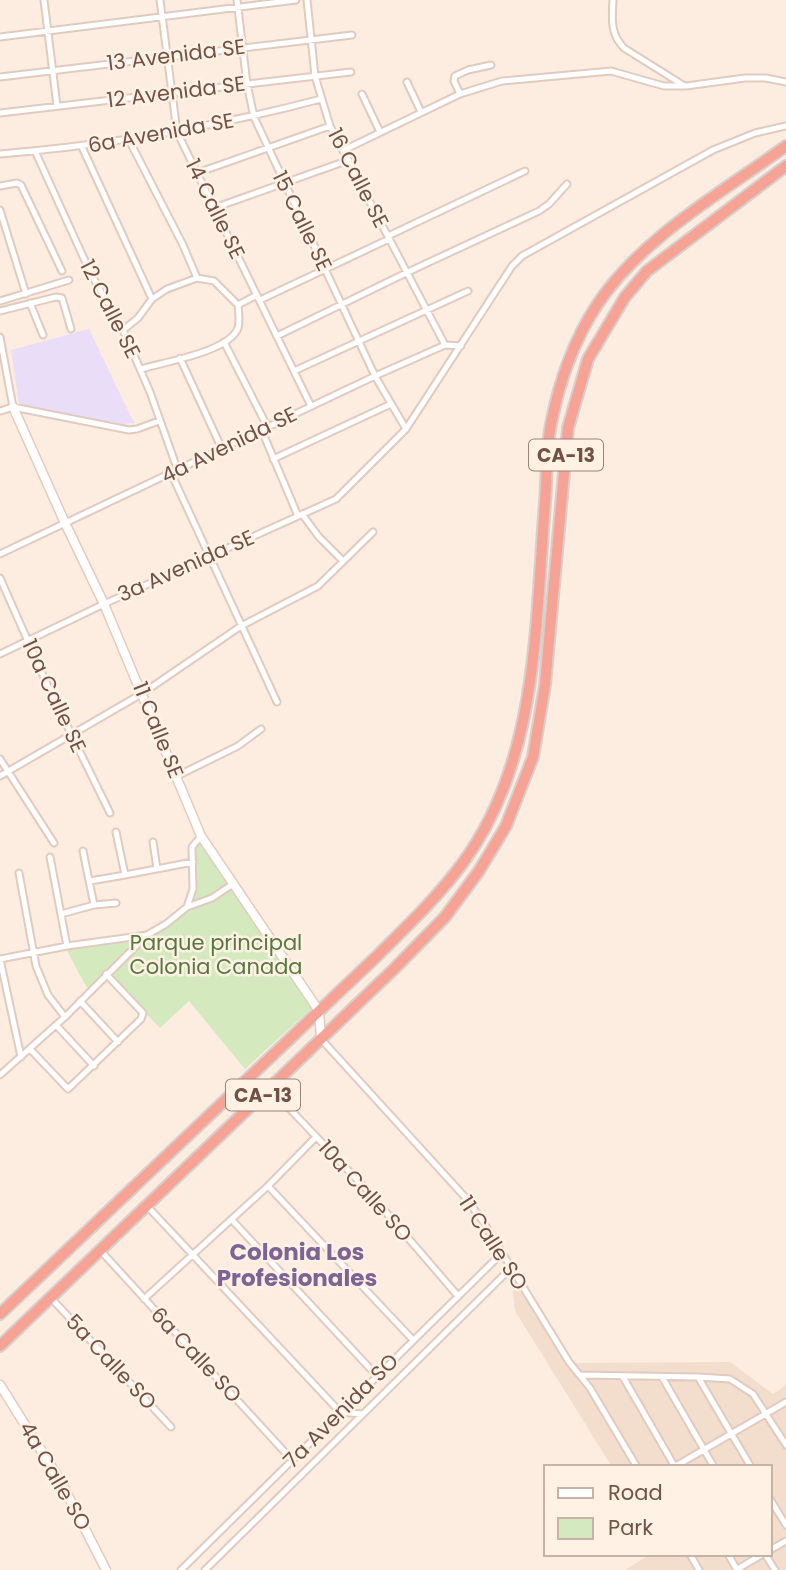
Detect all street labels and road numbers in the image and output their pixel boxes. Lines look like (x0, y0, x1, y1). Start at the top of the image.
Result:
street label: 13 Avenida SE (105, 32, 247, 77)
street label: 12 Avenida SE (105, 69, 247, 114)
street label: 6a Avenida SE (86, 105, 236, 160)
street label: 16 Calle SE (321, 123, 396, 233)
street label: 14 Calle SE (179, 154, 252, 264)
street label: 15 Calle SE (266, 166, 339, 276)
street label: 12 Calle SE (73, 255, 148, 363)
street label: 4a Avenida SE (156, 399, 302, 490)
road number: CA-13 (529, 440, 603, 470)
street label: 3a Avenida SE (113, 522, 259, 609)
street label: 10a Calle SE (15, 634, 93, 757)
street label: 11 Calle SE (126, 677, 191, 782)
road number: CA-13 (226, 1079, 300, 1110)
street label: 10a Calle SO (312, 1133, 419, 1248)
street label: 11 Calle SO (452, 1190, 535, 1296)
street label: 6a Calle SO (144, 1300, 248, 1409)
street label: 5a Calle SO (59, 1307, 163, 1416)
street label: 7a Avenida SO (277, 1347, 405, 1475)
street label: 4a Calle SO (13, 1416, 98, 1535)

